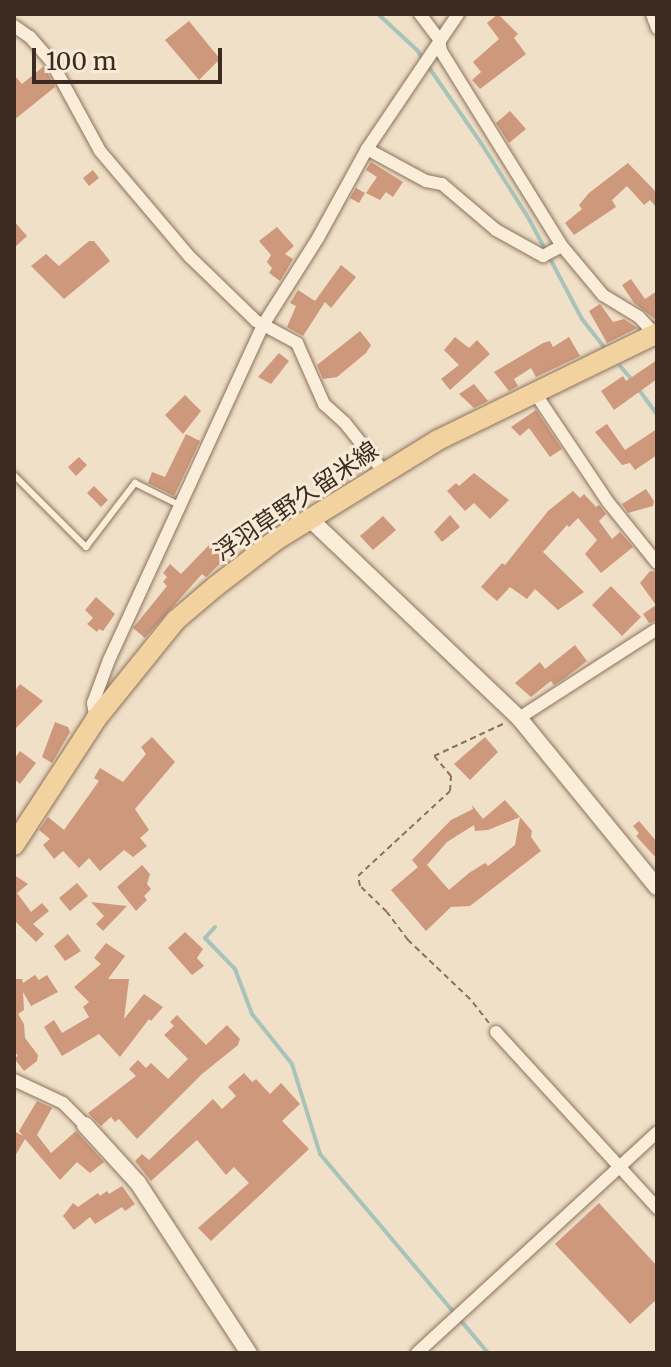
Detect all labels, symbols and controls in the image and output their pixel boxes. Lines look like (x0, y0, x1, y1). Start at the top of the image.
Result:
scale bar (36, 32, 226, 82)
text: 100 m (46, 46, 116, 77)
street label: 浮羽草野久留米線 (208, 435, 384, 567)

